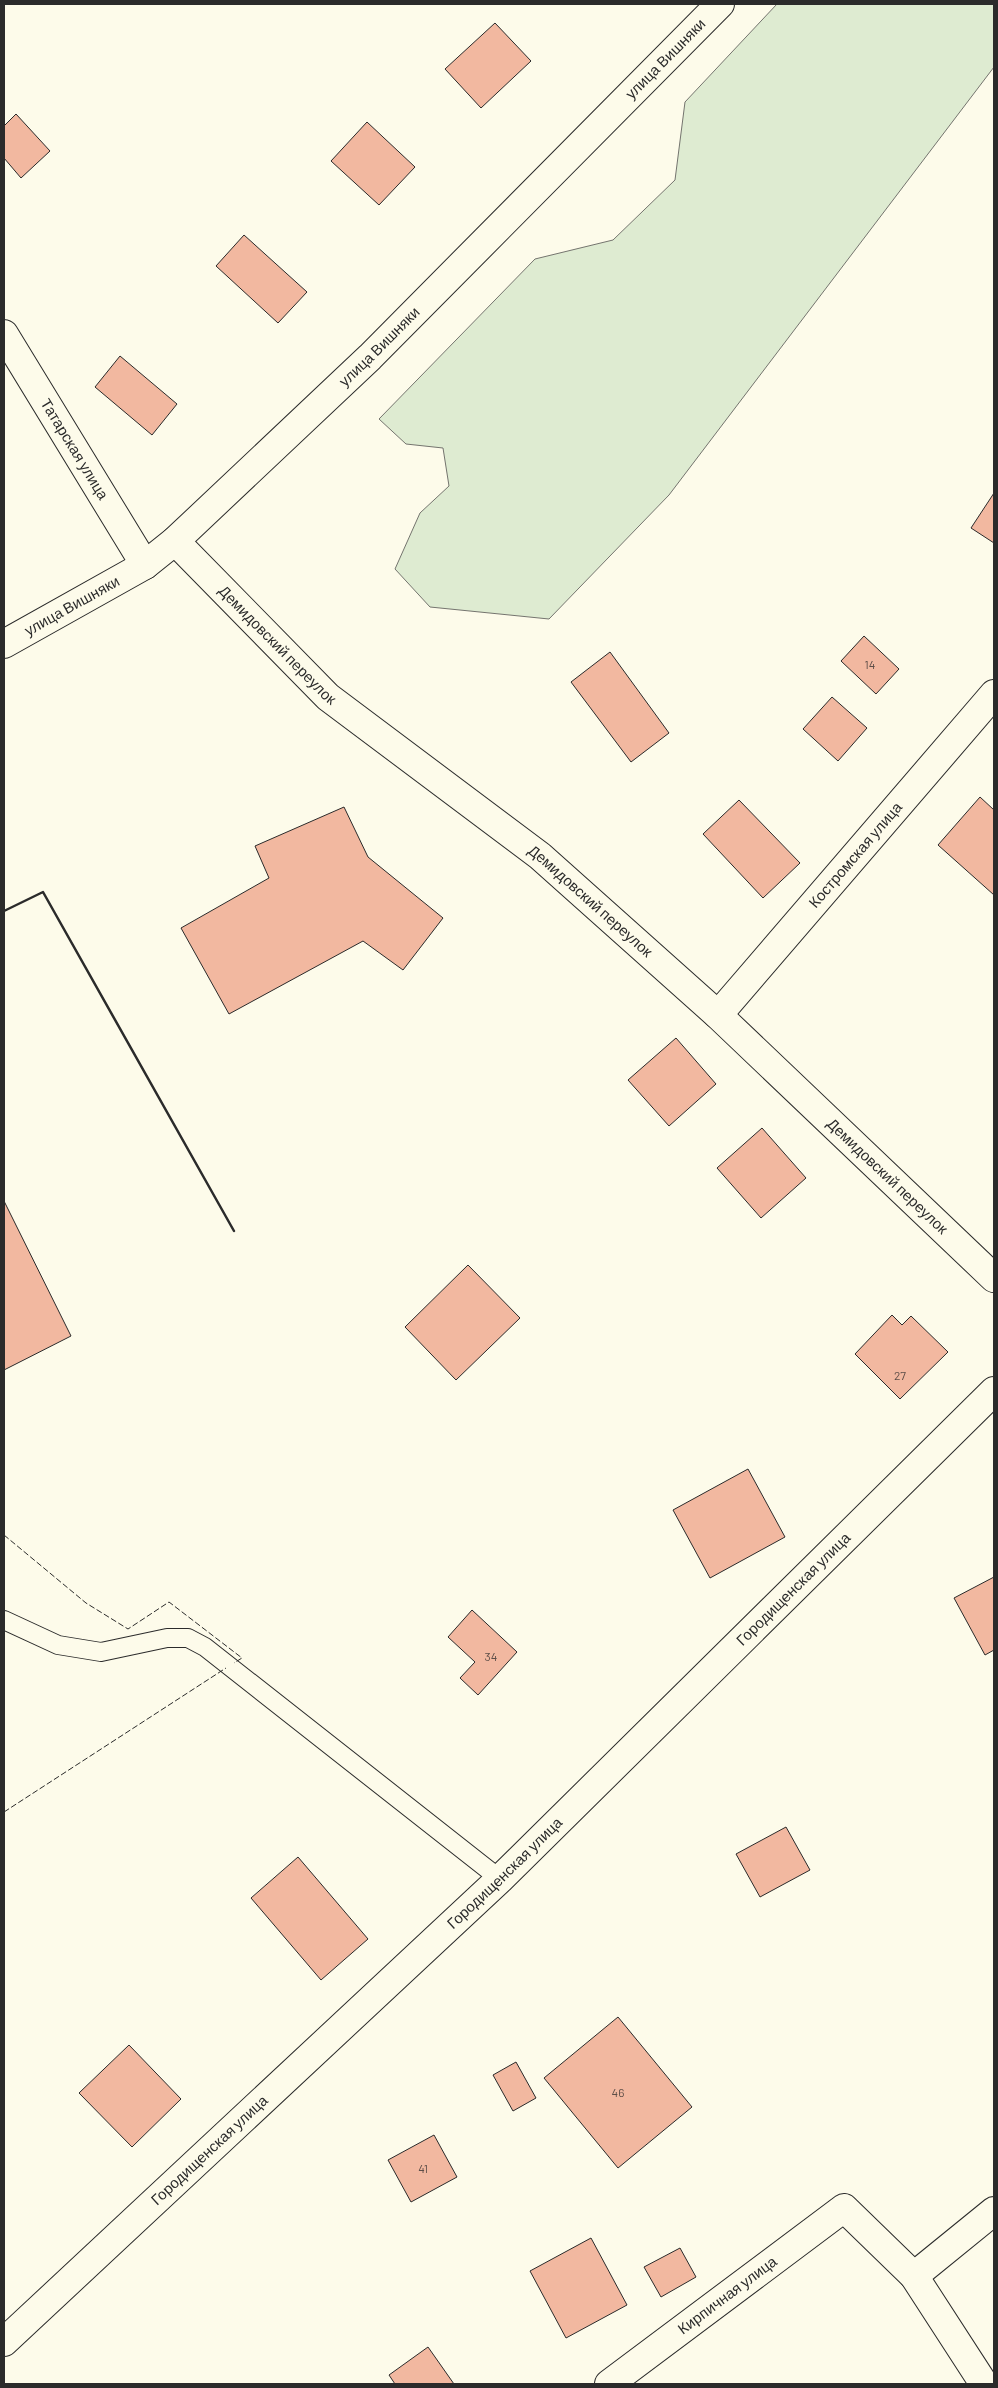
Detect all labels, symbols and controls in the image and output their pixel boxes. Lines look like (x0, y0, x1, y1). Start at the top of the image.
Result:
street label: улица Вишняки (621, 14, 709, 102)
street label: улица Вишняки (335, 302, 423, 390)
street label: Татарская улица (38, 395, 113, 503)
street label: улица Вишняки (21, 571, 122, 639)
street label: Демидовский переулок (216, 581, 340, 708)
house number: 14 (865, 657, 875, 671)
street label: Костромская улица (804, 797, 906, 911)
street label: Демидовский переулок (525, 840, 657, 961)
street label: Демидовский переулок (824, 1114, 952, 1238)
house number: 27 (894, 1368, 906, 1382)
street label: Городищенская улица (732, 1528, 854, 1649)
house number: 34 (485, 1649, 497, 1663)
street label: Городищенская улица (443, 1812, 566, 1932)
house number: 46 (612, 2085, 624, 2099)
street label: Городищенская улица (147, 2090, 271, 2208)
house number: 41 (418, 2161, 428, 2175)
street label: Кирпичная улица (674, 2251, 780, 2337)

